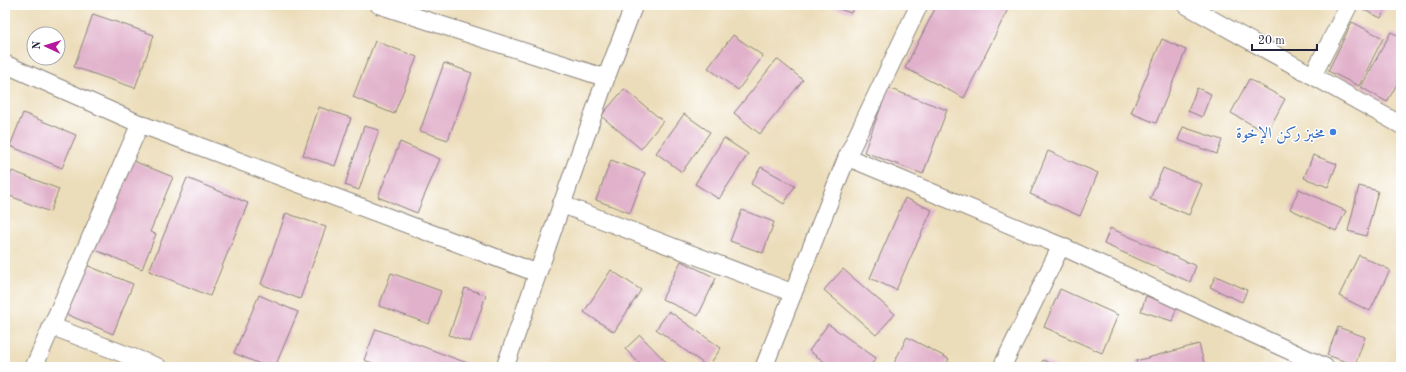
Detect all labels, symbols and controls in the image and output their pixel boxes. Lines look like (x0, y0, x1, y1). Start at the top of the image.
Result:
north arrow (26, 26, 66, 66)
scale bar (1252, 26, 1317, 52)
text: 20 m (1258, 35, 1285, 47)
text: N (32, 40, 43, 50)
place label: مخبز ركن الإخوة (1236, 125, 1325, 144)
marker: مخبز ركن الإخوة (1328, 127, 1338, 137)

